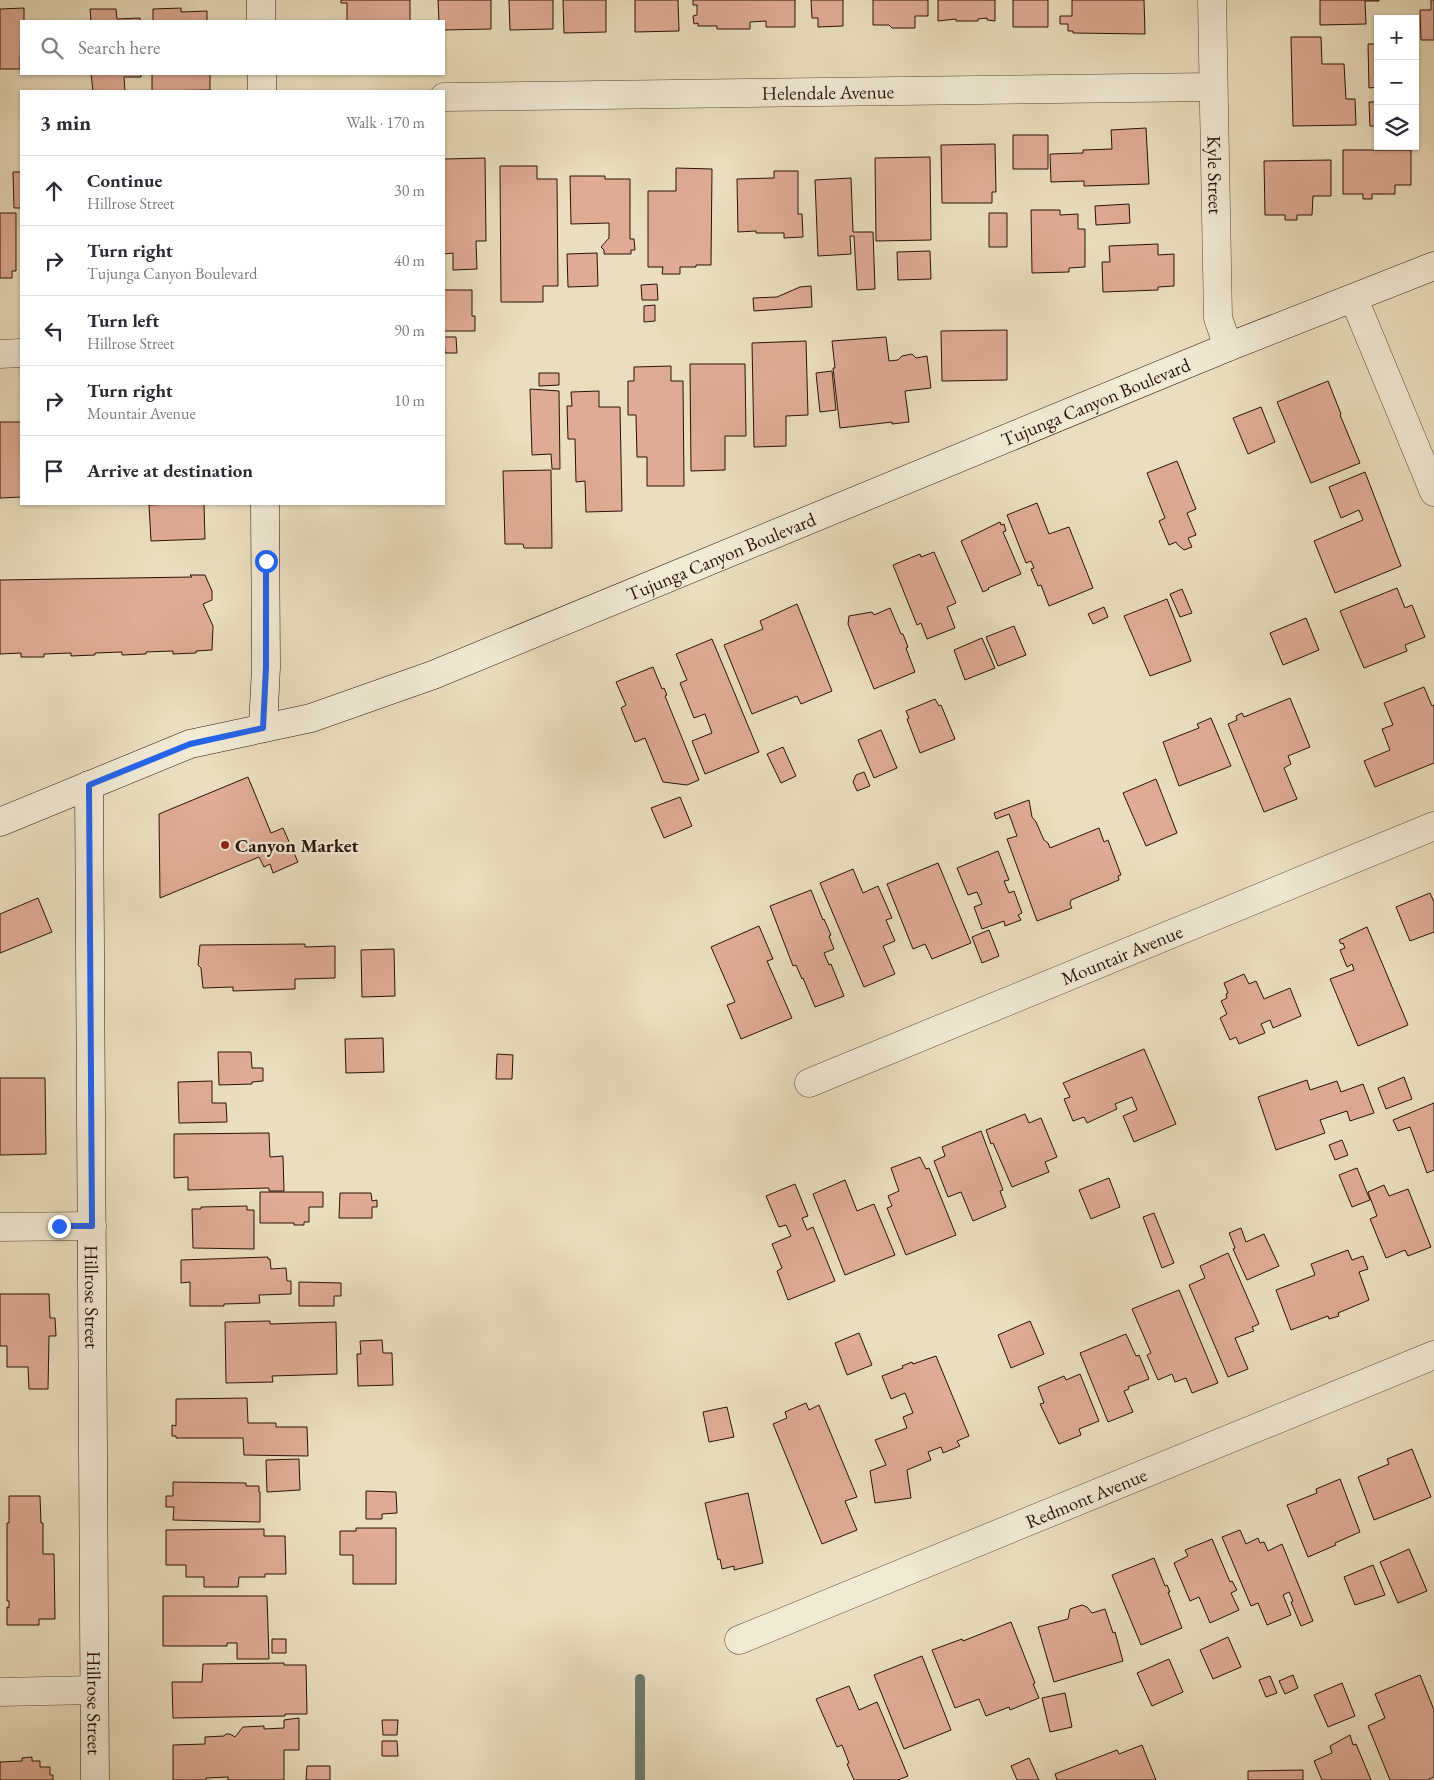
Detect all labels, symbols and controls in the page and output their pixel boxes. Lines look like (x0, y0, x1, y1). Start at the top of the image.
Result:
map controls (1374, 15, 1419, 150)
button: + (1374, 15, 1419, 60)
search box (20, 20, 445, 75)
icon: search (38, 34, 66, 62)
text: Search here (78, 35, 160, 60)
button: − (1374, 60, 1419, 105)
street label: Helendale Avenue (762, 79, 894, 105)
button: layers (1374, 105, 1419, 150)
text: 3 min (40, 109, 91, 136)
text: Walk · 170 m (346, 112, 425, 133)
street label: Kyle Street (1202, 135, 1229, 215)
text: Continue (87, 168, 162, 193)
icon: ahead (40, 177, 68, 205)
text: 30 m (394, 180, 425, 201)
text: Hillrose Street (87, 193, 175, 214)
text: Turn right (87, 238, 173, 263)
icon: right (40, 247, 68, 275)
text: 40 m (394, 250, 425, 271)
text: Tujunga Canyon Boulevard (87, 263, 257, 284)
text: Turn left (87, 308, 159, 333)
icon: left (40, 317, 68, 345)
text: 90 m (394, 320, 425, 341)
text: Hillrose Street (87, 333, 175, 354)
street label: Tujunga Canyon Boulevard (997, 351, 1194, 452)
text: Turn right (87, 378, 173, 403)
icon: right (40, 387, 68, 415)
text: 10 m (394, 390, 425, 411)
text: Mountair Avenue (87, 403, 196, 424)
icon: arrive (40, 457, 68, 485)
text: Arrive at destination (87, 458, 253, 483)
street label: Tujunga Canyon Boulevard (623, 506, 820, 606)
route start (255, 550, 278, 573)
place label: Canyon Market (235, 833, 359, 858)
marker: Canyon Market (219, 839, 231, 851)
street label: Mountair Avenue (1057, 918, 1186, 991)
route end (48, 1215, 71, 1238)
street label: Hillrose Street (79, 1245, 105, 1349)
street label: Redmont Avenue (1022, 1462, 1150, 1534)
street label: Hillrose Street (82, 1651, 107, 1755)

